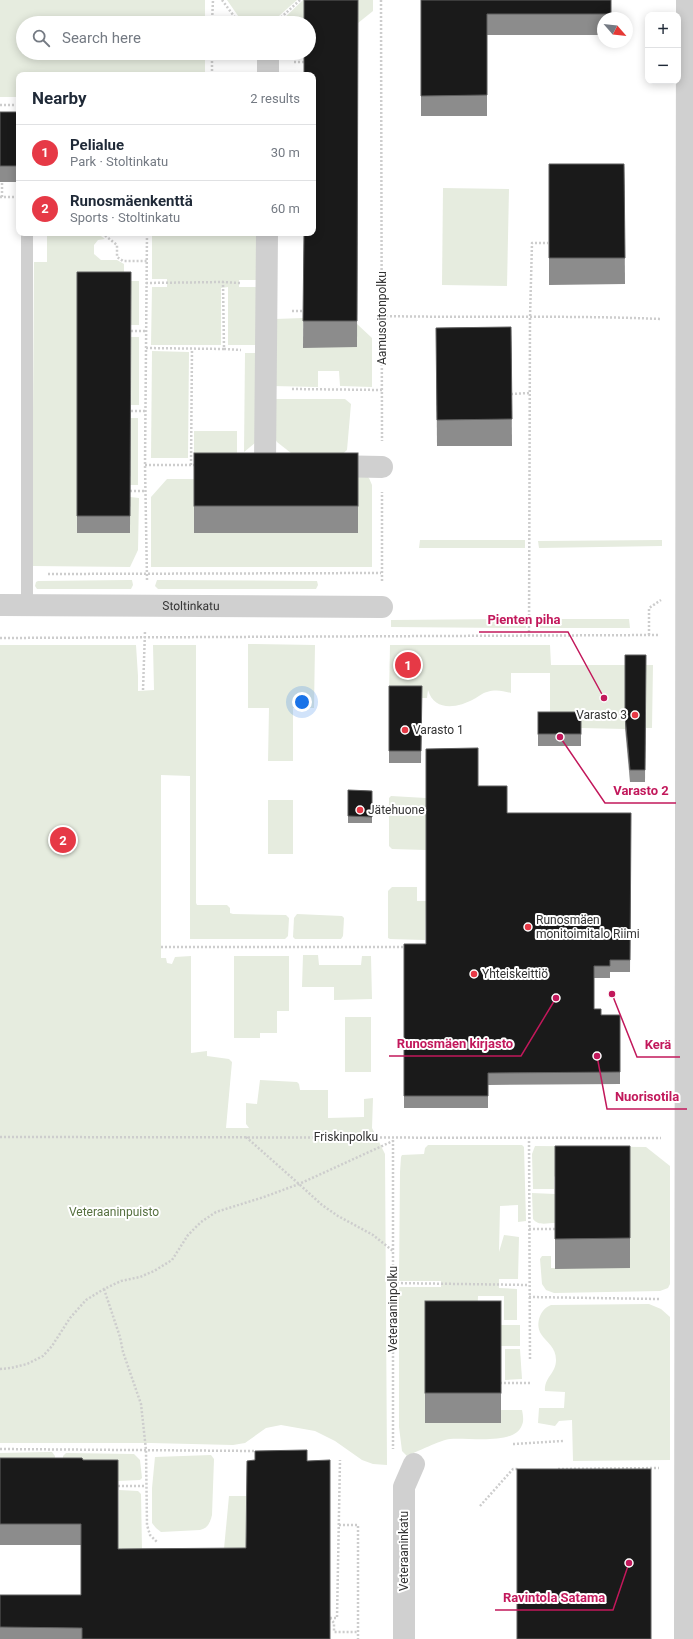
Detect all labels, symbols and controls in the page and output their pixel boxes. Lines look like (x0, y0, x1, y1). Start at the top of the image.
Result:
north arrow (597, 12, 633, 48)
map controls (645, 12, 681, 84)
button: + (645, 12, 681, 48)
search box (16, 16, 316, 60)
icon: search (30, 27, 52, 49)
text: Search here (62, 29, 141, 47)
button: − (645, 48, 681, 84)
text: Nearby (32, 88, 87, 108)
text: 2 results (250, 91, 300, 106)
text: Pelialue (70, 136, 124, 154)
text: 1 (41, 145, 49, 160)
text: 30 m (271, 145, 300, 160)
text: Park · Stoltinkatu (70, 154, 168, 169)
text: Runosmäenkenttä (70, 192, 193, 210)
text: 2 (41, 201, 49, 216)
text: 60 m (271, 201, 300, 216)
text: Sports · Stoltinkatu (70, 210, 180, 225)
street label: Aamusoitonpolku (375, 271, 389, 365)
street label: Stoltinkatu (162, 599, 220, 613)
callout: Pienten piha (479, 607, 568, 632)
text: Pienten piha (487, 612, 561, 627)
pin: 1 (395, 650, 421, 680)
your location (292, 692, 312, 712)
place label: Varasto 3 (576, 708, 627, 722)
marker: Varasto 3 (630, 710, 640, 720)
place label: Varasto 1 (413, 723, 464, 737)
marker: Varasto 1 (400, 725, 410, 735)
callout: Varasto 2 (605, 778, 676, 803)
text: Varasto 2 (613, 783, 669, 798)
place label: Jätehuone (368, 803, 425, 817)
marker: Jätehuone (355, 805, 365, 815)
pin: 2 (50, 825, 76, 855)
place label: Runosmäen monitoimitalo Riimi (536, 913, 640, 941)
marker: Runosmäen monitoimitalo Riimi (523, 922, 533, 932)
place label: Yhteiskeittiö (482, 967, 548, 981)
marker: Yhteiskeittiö (469, 969, 479, 979)
callout: Runosmäen kirjasto (389, 1031, 521, 1056)
callout: Kerä (637, 1032, 680, 1057)
text: Runosmäen kirjasto (397, 1036, 513, 1051)
text: Kerä (645, 1037, 671, 1052)
callout: Nuorisotila (607, 1084, 687, 1109)
text: Nuorisotila (615, 1089, 679, 1104)
street label: Friskinpolku (314, 1130, 378, 1144)
park label: Veteraaninpuisto (69, 1205, 159, 1219)
street label: Veteraaninpolku (386, 1266, 400, 1352)
street label: Veteraaninkatu (397, 1511, 411, 1591)
callout: Ravintola Satama (495, 1585, 613, 1610)
text: Ravintola Satama (503, 1590, 605, 1605)

